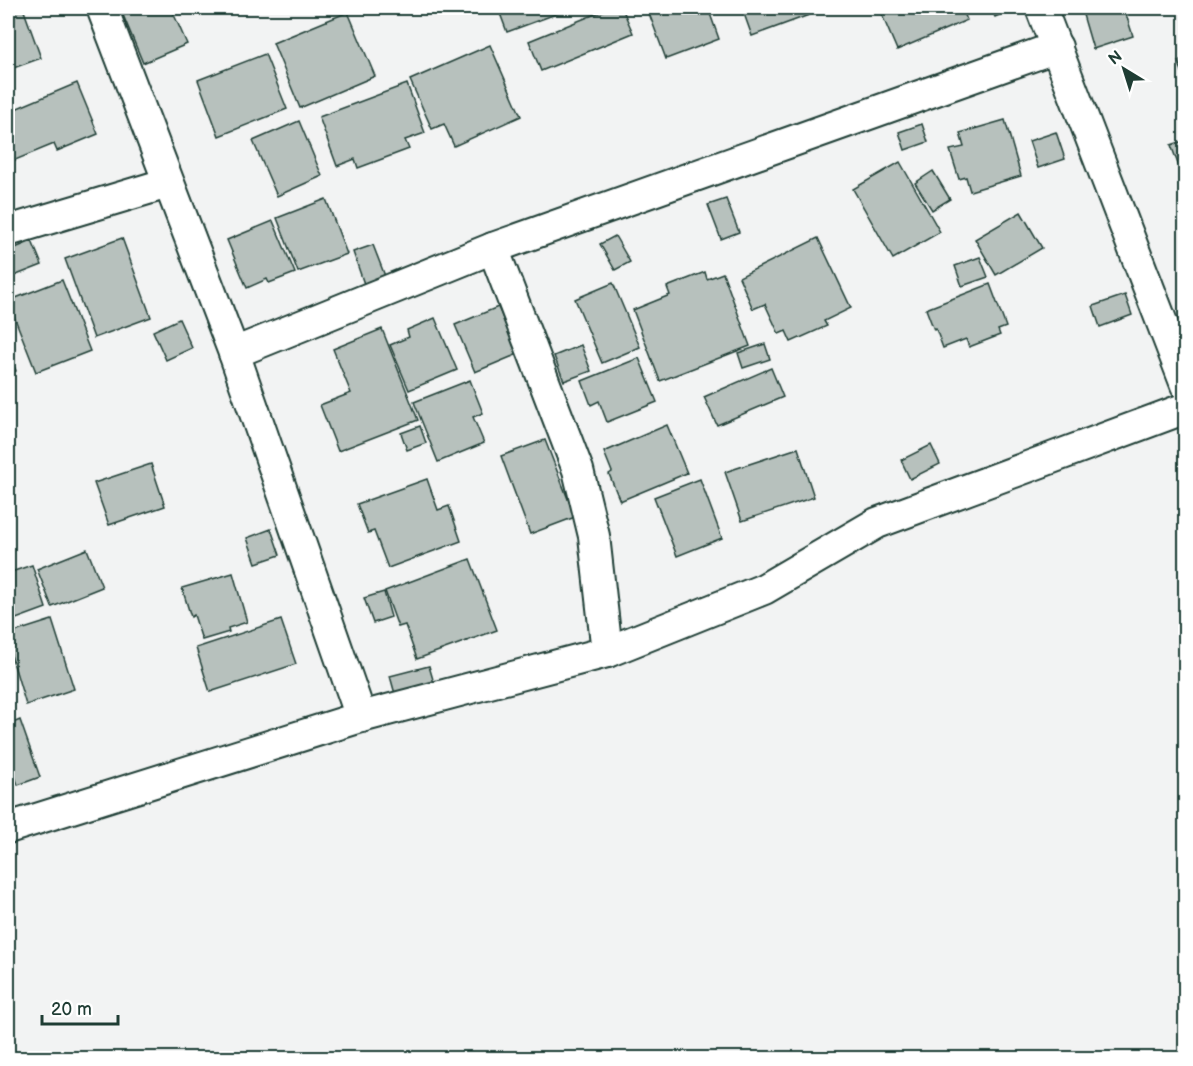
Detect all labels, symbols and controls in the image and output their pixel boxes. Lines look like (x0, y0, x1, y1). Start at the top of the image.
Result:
north arrow (1094, 39, 1154, 99)
text: N (1105, 47, 1126, 70)
scale bar (42, 988, 118, 1026)
text: 20 m (51, 999, 92, 1020)

